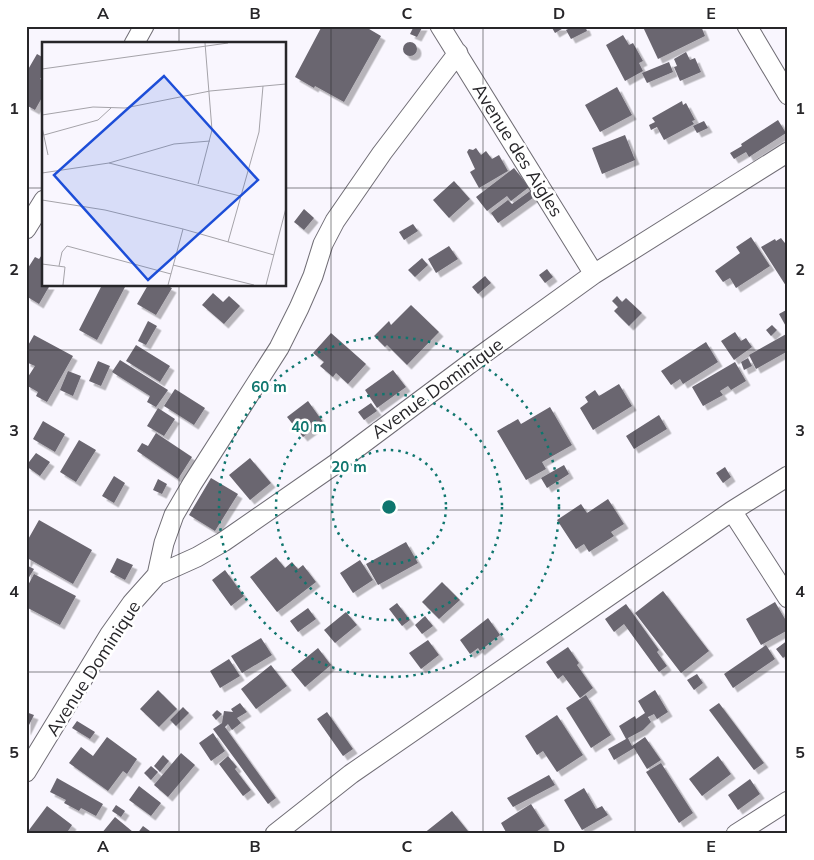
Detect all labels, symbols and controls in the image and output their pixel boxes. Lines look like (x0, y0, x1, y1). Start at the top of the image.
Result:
text: A (97, 3, 109, 23)
text: B (249, 3, 261, 23)
text: C (402, 3, 413, 23)
text: D (553, 3, 565, 23)
text: E (706, 3, 716, 23)
inset map (42, 42, 286, 286)
street label: Avenue des Aigles (468, 79, 568, 221)
text: 1 (9, 98, 19, 118)
text: 1 (795, 98, 805, 118)
text: 2 (9, 259, 19, 279)
text: 2 (795, 259, 805, 279)
street label: Avenue Dominique (367, 333, 507, 443)
text: 60 m (251, 377, 287, 396)
text: 40 m (291, 417, 327, 436)
text: 3 (9, 420, 19, 440)
text: 3 (795, 420, 805, 440)
text: 20 m (331, 457, 367, 476)
centre of rings (380, 498, 398, 516)
text: 4 (9, 581, 19, 601)
text: 4 (795, 581, 805, 601)
street label: Avenue Dominique (41, 596, 145, 740)
text: 5 (9, 742, 19, 762)
text: 5 (795, 742, 805, 762)
text: A (97, 836, 109, 856)
text: B (249, 836, 261, 856)
text: C (402, 836, 413, 856)
text: D (553, 836, 565, 856)
text: E (706, 836, 716, 856)

